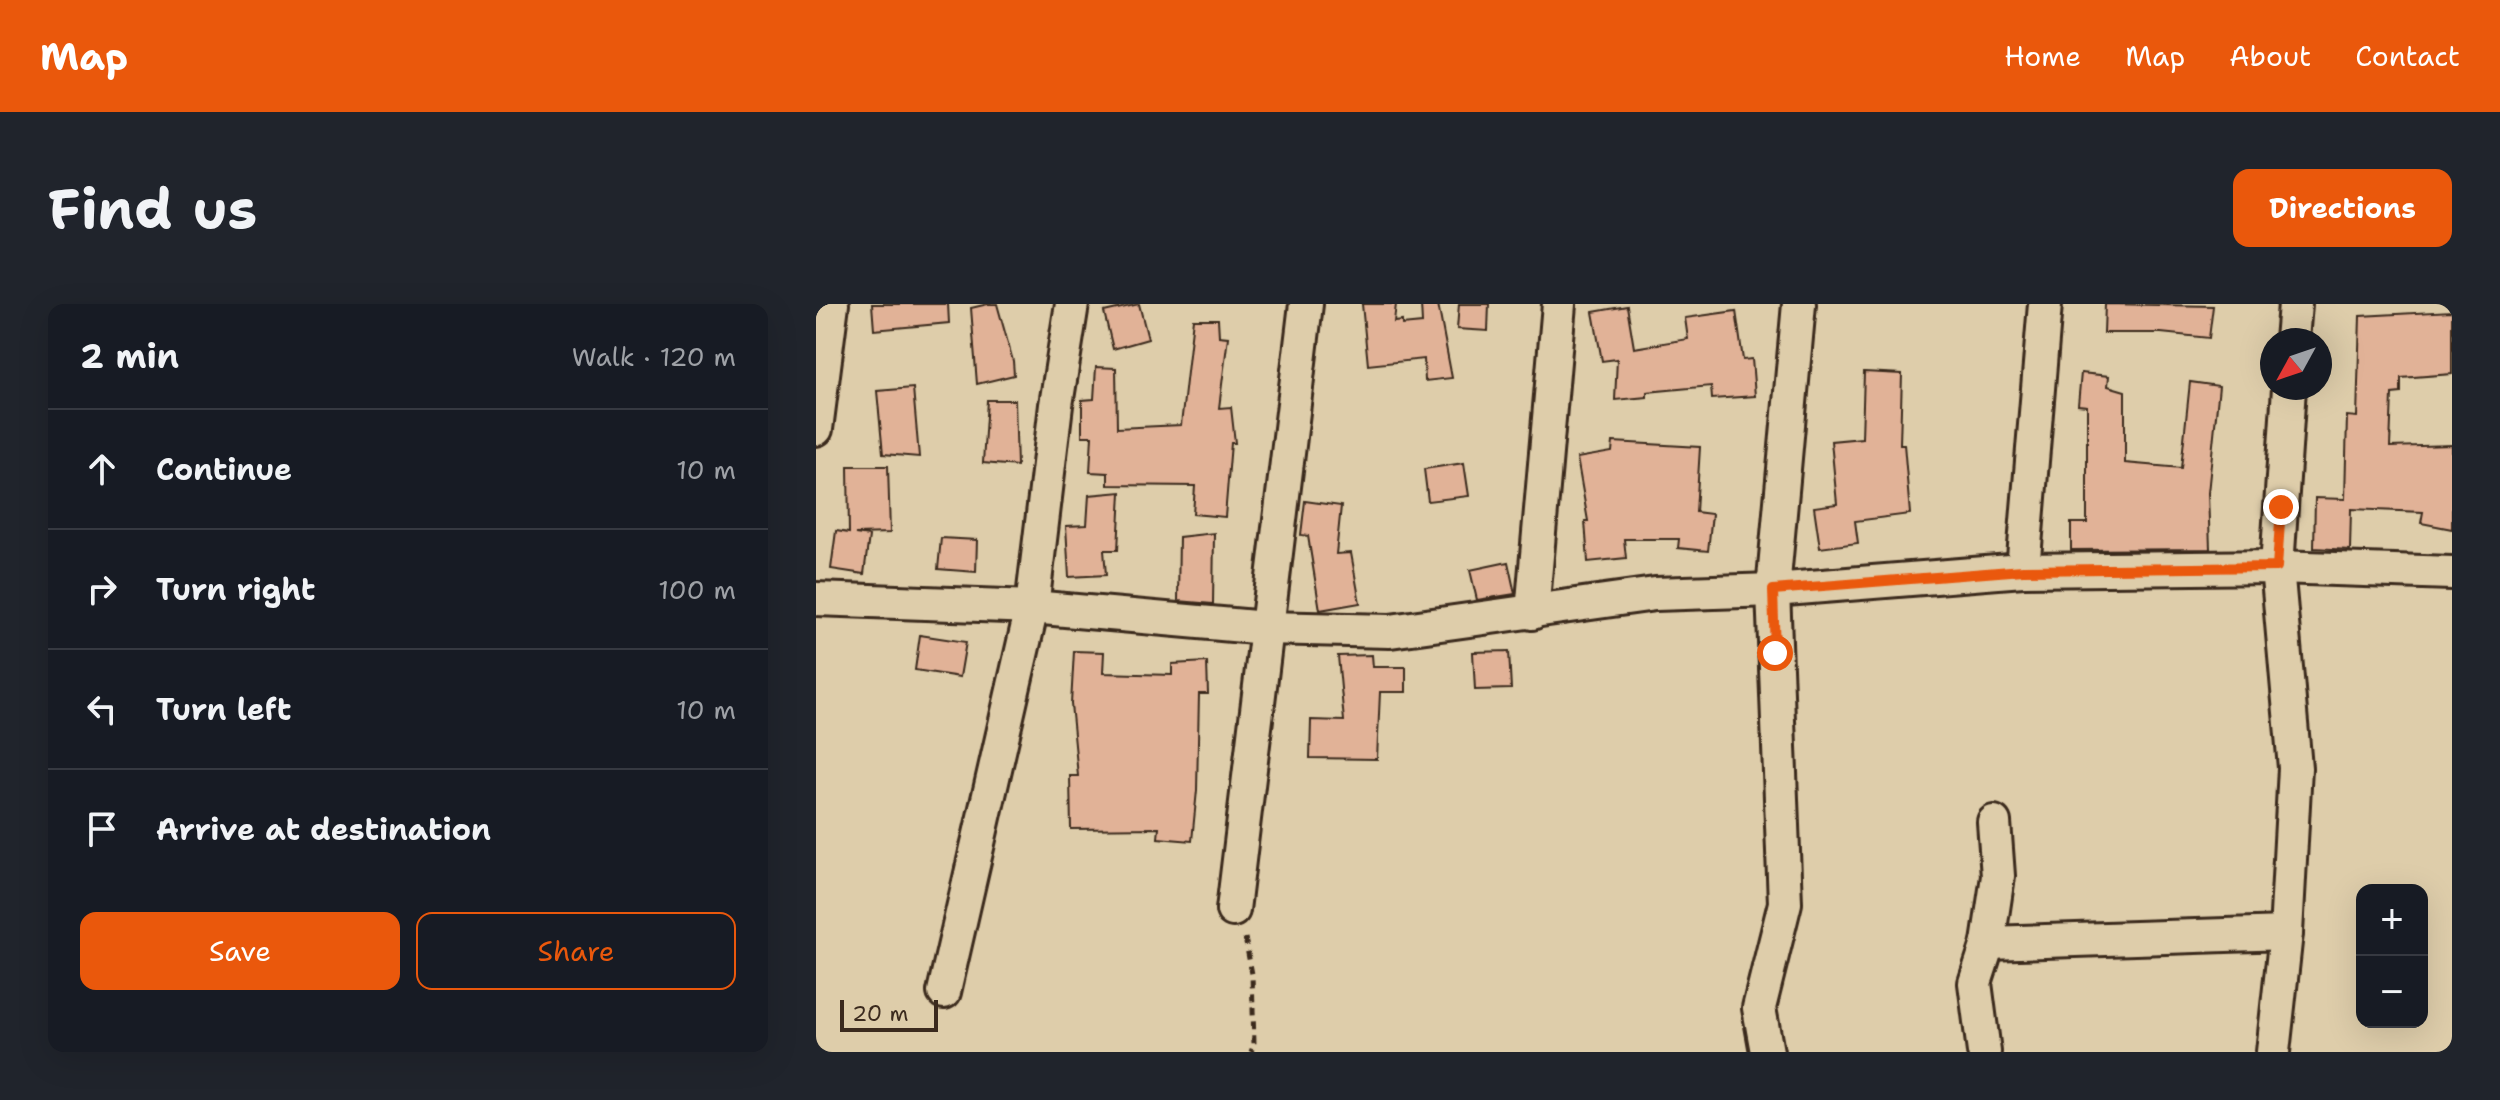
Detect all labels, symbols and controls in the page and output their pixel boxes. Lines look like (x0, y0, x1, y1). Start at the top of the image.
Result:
text: Map (40, 31, 128, 82)
text: Home (2004, 37, 2081, 75)
text: Map (2125, 37, 2185, 75)
text: About (2229, 37, 2311, 75)
text: Contact (2355, 37, 2460, 75)
button: Directions (2233, 169, 2452, 247)
text: Find us (48, 171, 257, 246)
north arrow (2260, 328, 2332, 400)
text: 2 min (80, 333, 179, 379)
text: Walk · 120 m (572, 339, 736, 374)
icon: ahead (80, 447, 124, 491)
text: Continue (156, 449, 292, 490)
text: 10 m (676, 452, 736, 487)
route end (2263, 489, 2299, 525)
icon: right (80, 567, 124, 611)
text: Turn right (156, 569, 315, 610)
text: 100 m (658, 572, 736, 607)
route start (1757, 635, 1793, 671)
icon: left (80, 687, 124, 731)
text: Turn left (156, 689, 291, 730)
text: 10 m (676, 692, 736, 727)
icon: arrive (80, 807, 124, 851)
text: Arrive at destination (156, 809, 491, 850)
map controls (2356, 884, 2428, 1028)
button: + (2356, 884, 2428, 956)
button: Save (80, 912, 400, 990)
button: Share (416, 912, 736, 990)
button: − (2356, 956, 2428, 1028)
scale bar (840, 996, 938, 1032)
text: 20 m (852, 999, 909, 1028)

